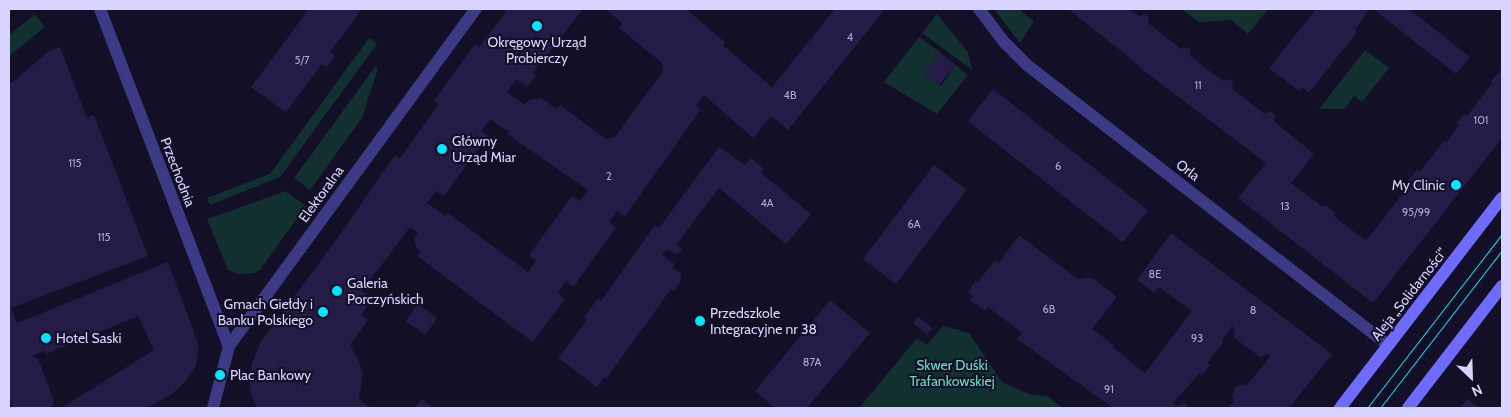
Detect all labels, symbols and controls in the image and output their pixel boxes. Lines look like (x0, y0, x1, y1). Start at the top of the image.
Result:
marker: Okręgowy Urząd Probierczy (531, 20, 543, 32)
house number: 4 (847, 30, 853, 44)
place label: Okręgowy Urząd Probierczy (488, 34, 586, 66)
house number: 5/7 (294, 53, 310, 67)
house number: 11 (1194, 78, 1202, 92)
house number: 4B (784, 88, 796, 102)
house number: 101 (1474, 113, 1488, 127)
place label: Główny Urząd Miar (452, 133, 516, 166)
street label: Przechodnia (157, 135, 199, 209)
marker: Główny Urząd Miar (436, 143, 448, 155)
house number: 115 (68, 156, 82, 170)
street label: Orla (1173, 156, 1203, 184)
house number: 6 (1055, 159, 1061, 173)
street label: Elektoralna (295, 162, 347, 226)
house number: 2 (606, 169, 612, 183)
place label: My Clinic (1392, 177, 1445, 193)
marker: My Clinic (1449, 178, 1463, 192)
house number: 4A (760, 196, 774, 210)
house number: 13 (1280, 199, 1290, 213)
house number: 95/99 (1402, 205, 1430, 219)
house number: 6A (907, 217, 921, 231)
house number: 115 (97, 230, 111, 244)
street label: Aleja „Solidarności” (1367, 244, 1451, 344)
house number: 8E (1149, 267, 1161, 281)
place label: Galeria Porczyńskich (347, 275, 424, 308)
marker: Galeria Porczyńskich (331, 285, 343, 297)
place label: Gmach Giełdy i Banku Polskiego (218, 296, 313, 328)
house number: 6B (1043, 302, 1055, 316)
house number: 8 (1250, 303, 1256, 317)
place label: Przedszkole Integracyjne nr 38 (710, 305, 817, 338)
marker: Gmach Giełdy i Banku Polskiego (317, 306, 329, 318)
marker: Przedszkole Integracyjne nr 38 (694, 315, 706, 327)
place label: Hotel Saski (56, 330, 122, 346)
house number: 93 (1191, 331, 1203, 345)
marker: Hotel Saski (40, 332, 52, 344)
north arrow (1446, 352, 1496, 402)
house number: 87A (803, 355, 821, 369)
park label: Skwer Duśki Trafankowskiej (909, 357, 995, 390)
place label: Plac Bankowy (230, 367, 311, 383)
marker: Plac Bankowy (214, 369, 226, 381)
text: N (1469, 380, 1485, 401)
house number: 91 (1104, 382, 1114, 396)

